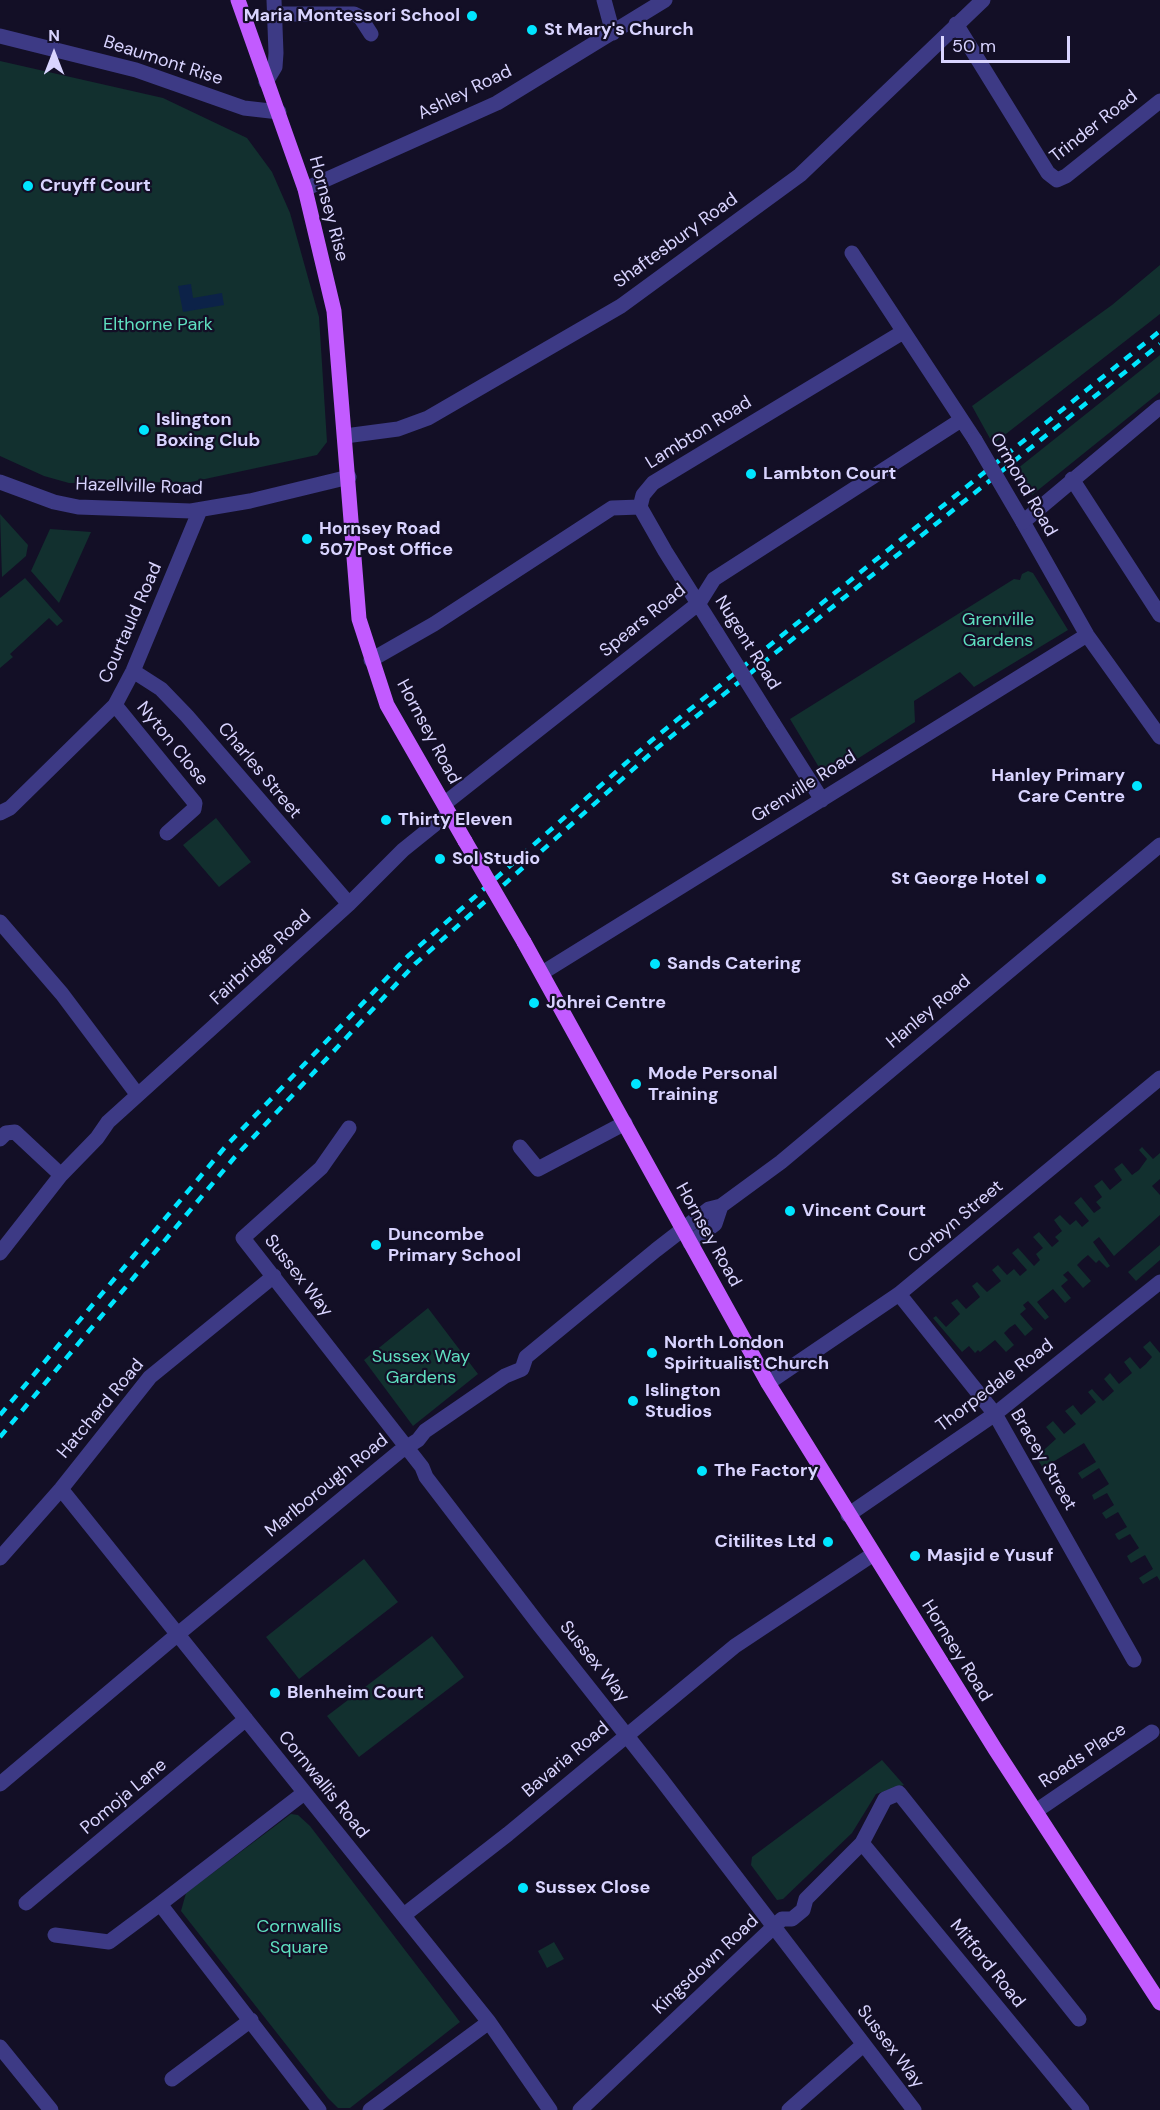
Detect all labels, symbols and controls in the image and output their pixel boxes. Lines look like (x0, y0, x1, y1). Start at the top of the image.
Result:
place label: Maria Montessori School (244, 5, 460, 27)
marker: Maria Montessori School (465, 9, 479, 23)
place label: St Mary's Church (544, 19, 694, 41)
marker: St Mary's Church (525, 23, 539, 37)
north arrow (24, 24, 84, 84)
scale bar (944, 24, 1073, 62)
text: N (48, 25, 60, 46)
street label: Beaumont Rise (101, 32, 225, 90)
text: 50 m (952, 34, 996, 58)
street label: Ashley Road (414, 61, 516, 125)
street label: Trinder Road (1046, 86, 1142, 168)
street label: Hornsey Rise (304, 154, 352, 264)
place label: Cruyff Court (40, 175, 151, 197)
marker: Cruyff Court (21, 179, 35, 193)
street label: Shaftesbury Road (610, 189, 742, 293)
park label: Elthorne Park (103, 314, 213, 336)
street label: Lambton Road (642, 392, 756, 474)
place label: Islington Boxing Club (156, 409, 260, 452)
marker: Islington Boxing Club (137, 423, 151, 437)
street label: Ormond Road (985, 430, 1061, 540)
place label: Lambton Court (763, 463, 896, 485)
marker: Lambton Court (744, 467, 758, 481)
street label: Hazellville Road (75, 474, 203, 500)
place label: Hornsey Road 507 Post Office (319, 518, 453, 560)
marker: Hornsey Road 507 Post Office (300, 532, 314, 546)
street label: Courtauld Road (95, 559, 167, 687)
street label: Spears Road (596, 580, 690, 662)
street label: Nugent Road (710, 592, 784, 694)
park label: Grenville Gardens (962, 609, 1034, 652)
street label: Hornsey Road (391, 676, 465, 788)
street label: Nyton Close (132, 698, 212, 790)
street label: Charles Street (213, 719, 305, 823)
street label: Grenville Road (748, 746, 860, 828)
place label: Hanley Primary Care Centre (991, 765, 1125, 808)
marker: Hanley Primary Care Centre (1130, 779, 1144, 793)
place label: Thirty Eleven (398, 809, 513, 831)
marker: Thirty Eleven (379, 813, 393, 827)
place label: Sol Studio (452, 848, 540, 870)
marker: Sol Studio (433, 852, 447, 866)
place label: St George Hotel (891, 868, 1029, 890)
marker: St George Hotel (1034, 872, 1048, 886)
street label: Fairbridge Road (206, 906, 316, 1010)
place label: Sands Catering (667, 953, 801, 975)
marker: Sands Catering (648, 957, 662, 971)
street label: Hanley Road (883, 971, 975, 1053)
place label: Johrei Centre (546, 992, 666, 1014)
marker: Johrei Centre (527, 996, 541, 1010)
place label: Mode Personal Training (648, 1063, 778, 1106)
marker: Mode Personal Training (629, 1077, 643, 1091)
street label: Corbyn Street (904, 1176, 1008, 1268)
street label: Hornsey Road (671, 1179, 745, 1291)
place label: Vincent Court (802, 1200, 926, 1222)
marker: Vincent Court (783, 1204, 797, 1218)
place label: Duncombe Primary School (388, 1224, 521, 1266)
street label: Sussex Way (259, 1231, 337, 1321)
marker: Duncombe Primary School (369, 1238, 383, 1252)
place label: North London Spiritualist Church (664, 1332, 829, 1374)
street label: Thorpedale Road (932, 1335, 1058, 1437)
park label: Sussex Way Gardens (372, 1346, 470, 1388)
marker: North London Spiritualist Church (645, 1346, 659, 1360)
street label: Hatchard Road (53, 1355, 149, 1463)
place label: Islington Studios (645, 1380, 721, 1422)
marker: Islington Studios (626, 1394, 640, 1408)
street label: Bracey Street (1005, 1406, 1081, 1514)
street label: Marlborough Road (261, 1430, 393, 1542)
place label: The Factory (714, 1460, 818, 1482)
marker: The Factory (695, 1464, 709, 1478)
place label: Citilites Ltd (715, 1531, 816, 1553)
marker: Citilites Ltd (821, 1535, 835, 1549)
place label: Masjid e Yusuf (927, 1545, 1053, 1567)
marker: Masjid e Yusuf (908, 1549, 922, 1563)
street label: Hornsey Road (916, 1596, 996, 1706)
street label: Sussex Way (555, 1617, 633, 1707)
place label: Blenheim Court (287, 1682, 424, 1704)
marker: Blenheim Court (268, 1686, 282, 1700)
street label: Bavaria Road (518, 1717, 614, 1803)
street label: Roads Place (1035, 1719, 1131, 1793)
street label: Cornwallis Road (273, 1727, 373, 1843)
street label: Pomoja Lane (76, 1755, 172, 1839)
place label: Sussex Close (535, 1877, 650, 1899)
marker: Sussex Close (516, 1881, 530, 1895)
street label: Kingsdown Road (649, 1911, 763, 2019)
park label: Cornwallis Square (256, 1916, 342, 1958)
street label: Mitford Road (945, 1916, 1029, 2012)
street label: Sussex Way (852, 2001, 928, 2093)

